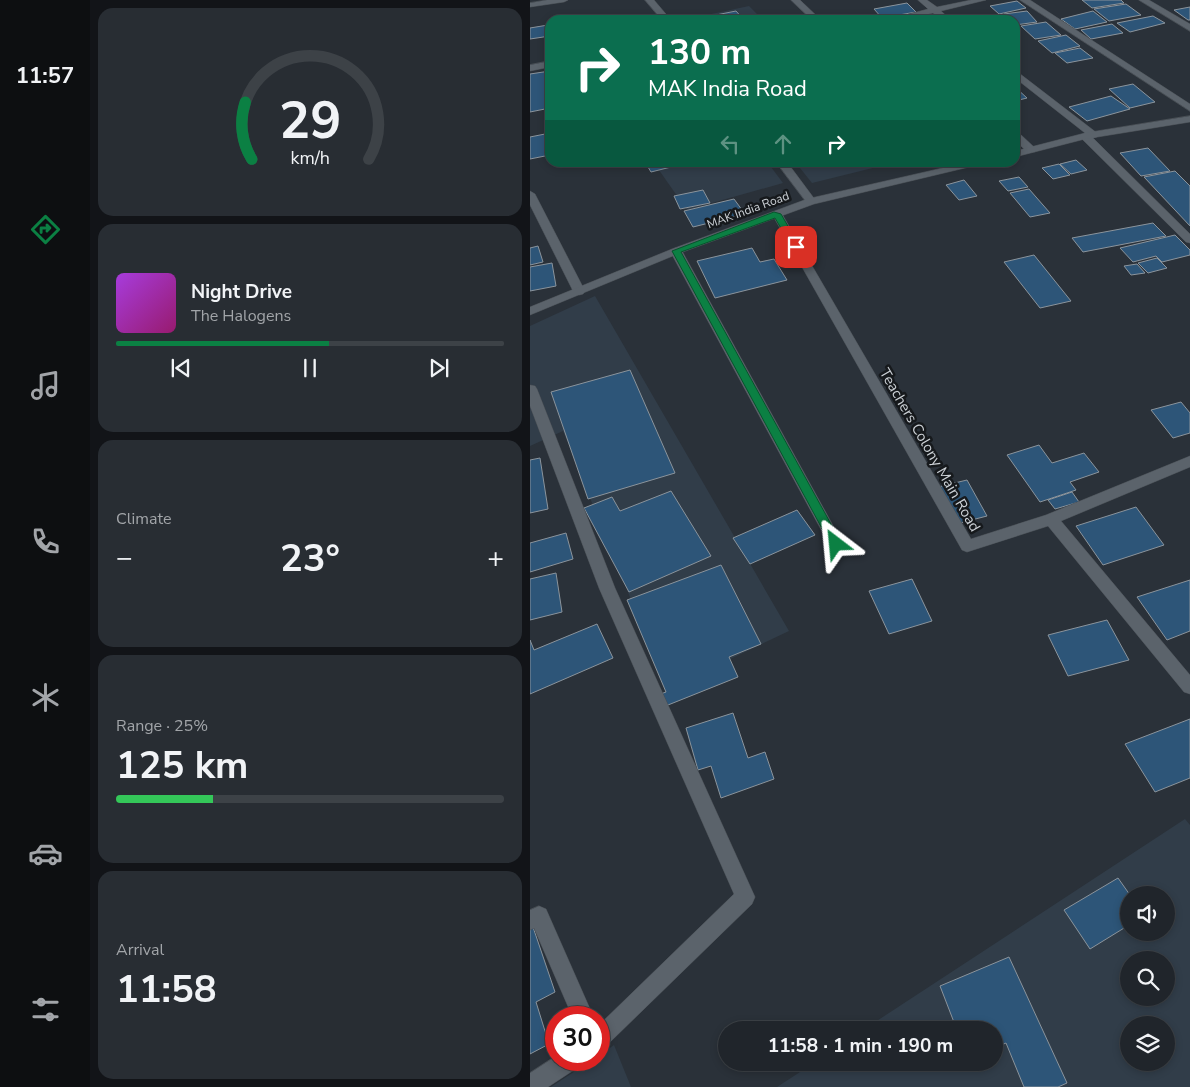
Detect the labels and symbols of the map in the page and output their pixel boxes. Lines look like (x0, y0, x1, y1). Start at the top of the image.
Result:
street label: MAK India Road (705, 188, 791, 232)
pin (775, 226, 817, 268)
street label: Teachers Colony Main Road (875, 365, 985, 535)
position arrow (809, 517, 861, 569)
speed limit sign: 30 (545, 1006, 610, 1071)

